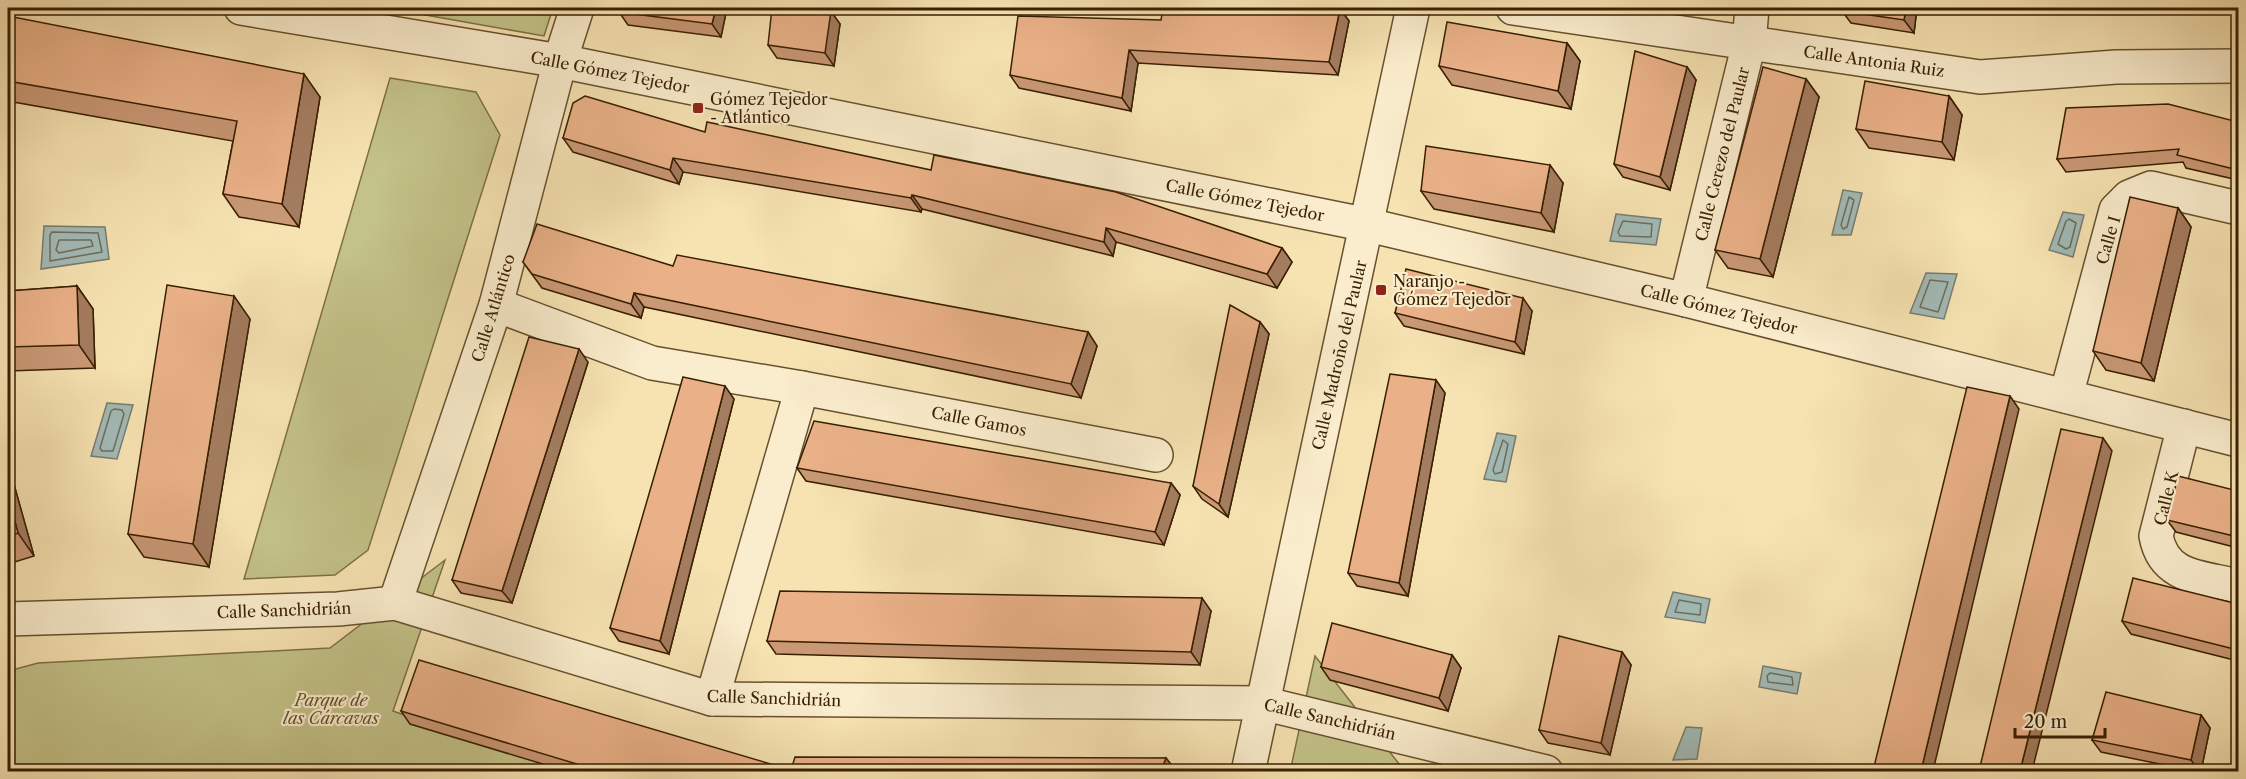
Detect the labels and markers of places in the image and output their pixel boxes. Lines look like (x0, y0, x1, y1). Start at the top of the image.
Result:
place label: Gómez Tejedor - Atlántico (710, 89, 828, 127)
marker: Gómez Tejedor - Atlántico (691, 101, 705, 115)
place label: Naranjo - Gómez Tejedor (1393, 271, 1511, 309)
marker: Naranjo - Gómez Tejedor (1374, 283, 1388, 297)

